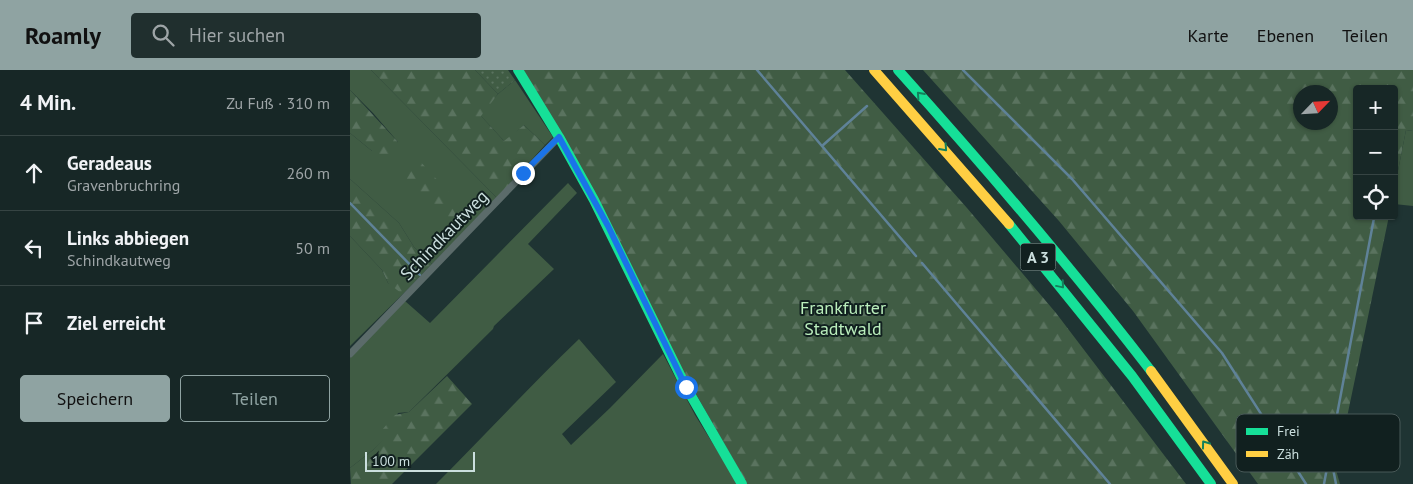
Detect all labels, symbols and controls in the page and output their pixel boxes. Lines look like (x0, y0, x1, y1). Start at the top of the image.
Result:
search box (131, 13, 481, 58)
text: Roamly (25, 20, 101, 51)
icon: search (149, 21, 177, 49)
text: Hier suchen (189, 23, 285, 47)
text: Karte (1188, 24, 1229, 47)
text: Ebenen (1257, 24, 1314, 47)
text: Teilen (1342, 24, 1388, 47)
north arrow (1293, 85, 1338, 130)
map controls (1353, 85, 1398, 220)
button: + (1353, 85, 1398, 130)
text: 4 Min. (20, 89, 76, 116)
one-way arrow (918, 92, 926, 101)
text: Zu Fuß · 310 m (226, 93, 330, 113)
button: − (1353, 130, 1398, 175)
one-way arrow (938, 142, 947, 151)
text: Geradeaus (67, 151, 152, 175)
icon: ahead (20, 159, 48, 187)
route end (512, 162, 535, 185)
text: 260 m (287, 163, 330, 183)
text: Gravenbruchring (67, 175, 180, 195)
button: locate (1353, 175, 1398, 220)
street label: Schindkautweg (395, 185, 493, 285)
text: Links abbiegen (67, 226, 189, 250)
icon: left (20, 234, 48, 262)
text: 50 m (295, 238, 330, 258)
road number: A 3 (1020, 243, 1056, 270)
text: Schindkautweg (67, 250, 171, 270)
one-way arrow (1055, 279, 1064, 288)
park label: Frankfurter Stadtwald (800, 296, 886, 340)
icon: arrive (20, 309, 48, 337)
text: Ziel erreicht (67, 311, 165, 335)
button: Speichern (20, 375, 170, 422)
button: Teilen (180, 375, 330, 422)
route start (675, 376, 698, 399)
legend (1236, 414, 1400, 472)
text: Frei (1277, 422, 1300, 440)
one-way arrow (1202, 440, 1211, 450)
text: Zäh (1277, 445, 1299, 463)
scale bar (365, 449, 475, 472)
text: 100 m (372, 452, 410, 470)

